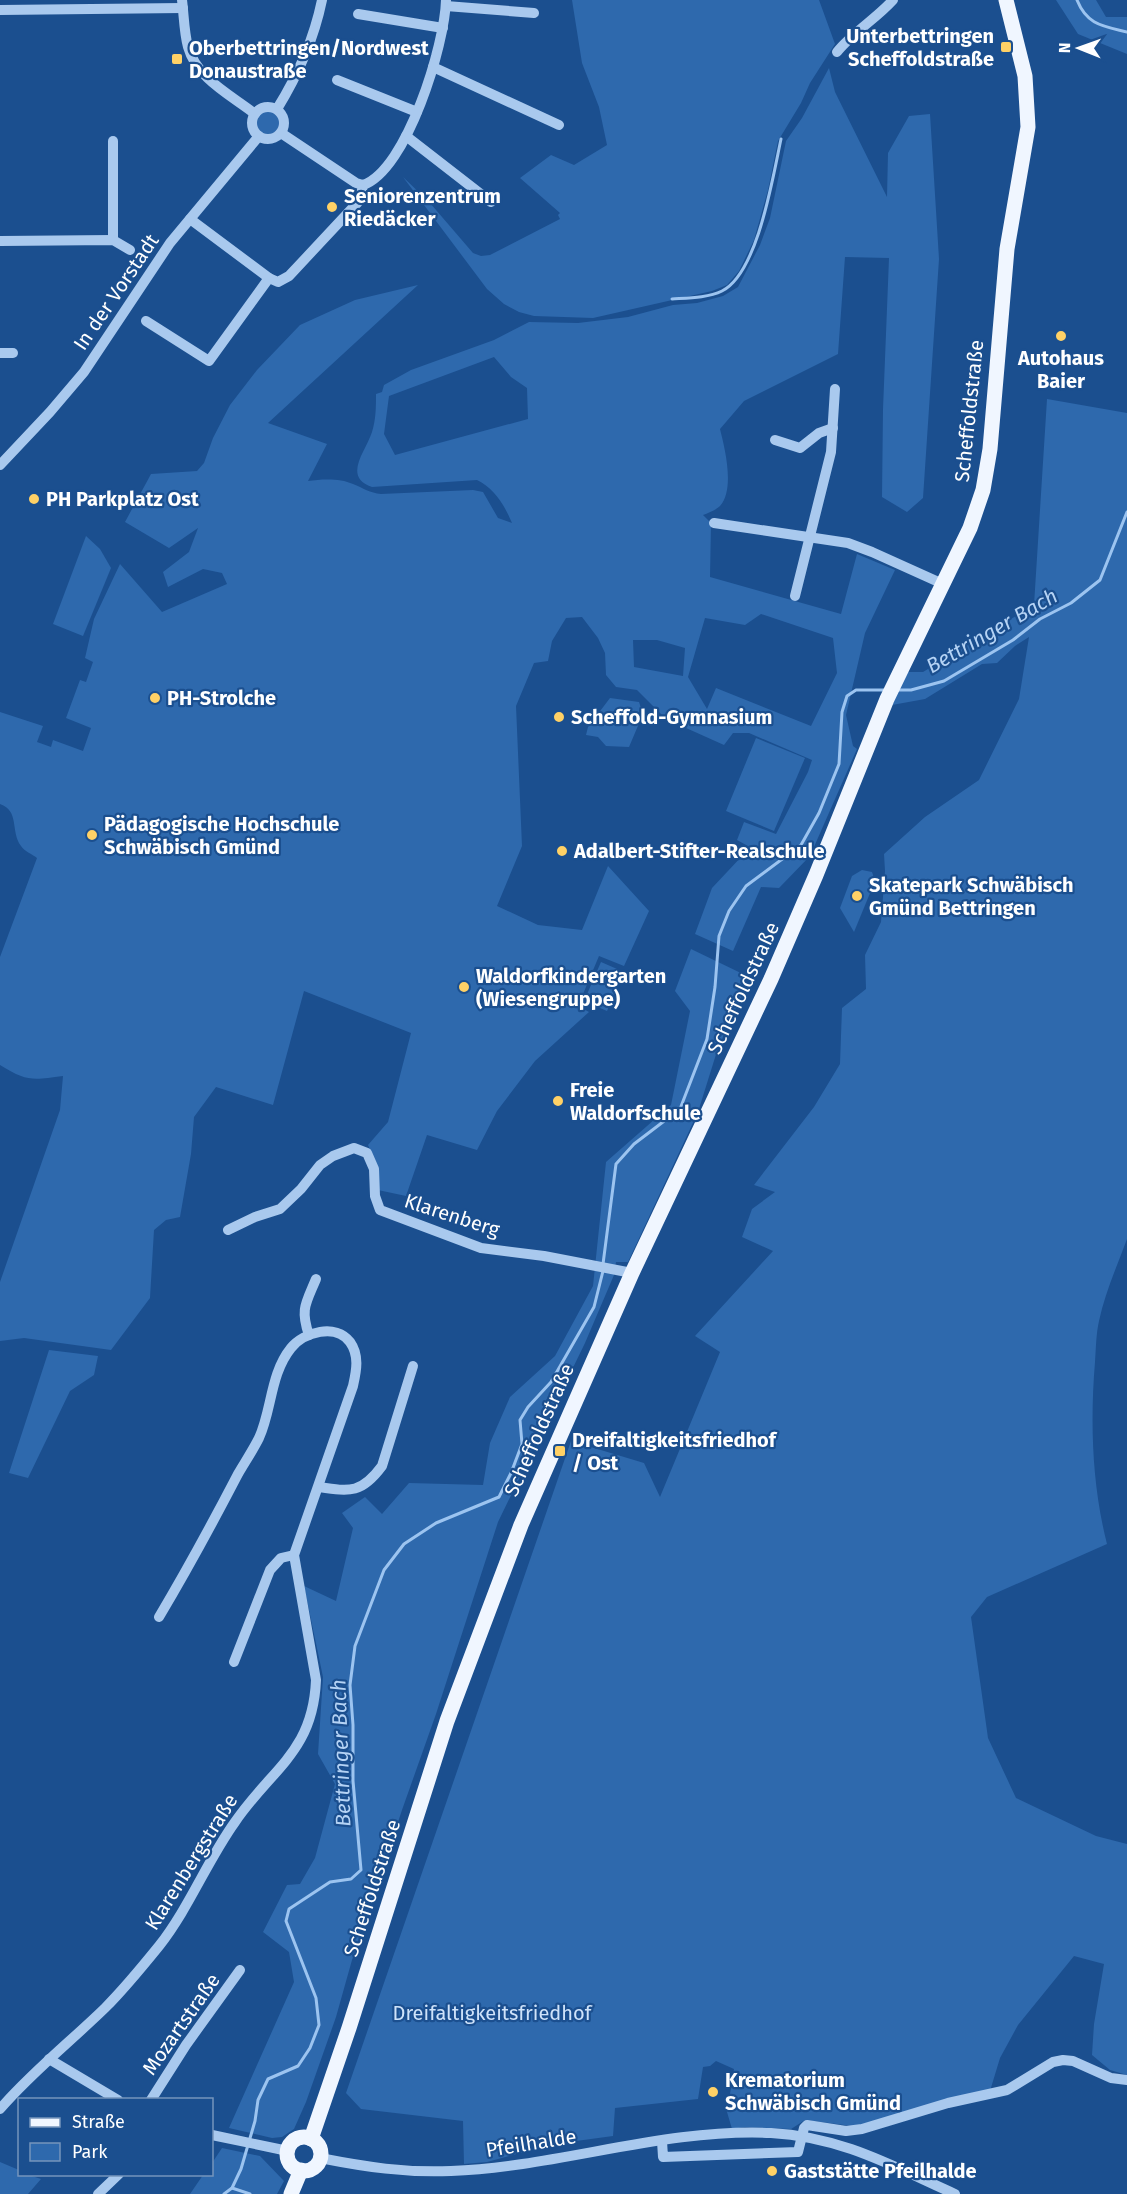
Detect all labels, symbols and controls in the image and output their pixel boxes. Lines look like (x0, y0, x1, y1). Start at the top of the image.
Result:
north arrow (1049, 18, 1109, 78)
place label: Unterbettringen Scheffoldstraße (846, 24, 994, 71)
place label: Oberbettringen/Nordwest Donaustraße (189, 36, 429, 83)
marker: Unterbettringen Scheffoldstraße (999, 40, 1013, 54)
text: N (1055, 42, 1074, 53)
marker: Oberbettringen/Nordwest Donaustraße (170, 52, 184, 66)
place label: Seniorenzentrum Riedäcker (344, 184, 501, 231)
marker: Seniorenzentrum Riedäcker (325, 200, 339, 214)
street label: In der Vorstadt (68, 229, 164, 355)
marker: Autohaus Baier (1054, 329, 1068, 343)
street label: Scheffoldstraße (950, 339, 988, 483)
place label: Autohaus Baier (1017, 346, 1104, 393)
place label: PH Parkplatz Ost (46, 487, 199, 511)
marker: PH Parkplatz Ost (27, 492, 41, 506)
water label: Bettringer Bach (922, 583, 1062, 679)
place label: PH-Strolche (167, 686, 276, 710)
marker: PH-Strolche (148, 691, 162, 705)
place label: Scheffold-Gymnasium (571, 705, 772, 729)
marker: Scheffold-Gymnasium (552, 710, 566, 724)
place label: Pädagogische Hochschule Schwäbisch Gmünd (104, 812, 339, 859)
marker: Pädagogische Hochschule Schwäbisch Gmünd (85, 828, 99, 842)
place label: Adalbert-Stifter-Realschule (573, 839, 824, 863)
marker: Adalbert-Stifter-Realschule (555, 844, 569, 858)
place label: Skatepark Schwäbisch Gmünd Bettringen (869, 873, 1074, 920)
marker: Skatepark Schwäbisch Gmünd Bettringen (850, 889, 864, 903)
street label: Scheffoldstraße (702, 918, 784, 1058)
place label: Waldorfkindergarten (Wiesengruppe) (476, 964, 666, 1011)
marker: Waldorfkindergarten (Wiesengruppe) (457, 980, 471, 994)
place label: Freie Waldorfschule (570, 1078, 701, 1125)
marker: Freie Waldorfschule (551, 1094, 565, 1108)
street label: Klarenberg (401, 1188, 503, 1242)
street label: Scheffoldstraße (499, 1360, 579, 1500)
place label: Dreifaltigkeitsfriedhof / Ost (572, 1428, 778, 1475)
marker: Dreifaltigkeitsfriedhof / Ost (553, 1444, 567, 1458)
water label: Bettringer Bach (325, 1679, 357, 1827)
street label: Klarenbergstraße (140, 1790, 242, 1934)
street label: Scheffoldstraße (339, 1816, 405, 1960)
street label: Mozartstraße (137, 1969, 225, 2079)
park label: Dreifaltigkeitsfriedhof (393, 2001, 593, 2025)
place label: Krematorium Schwäbisch Gmünd (725, 2068, 901, 2115)
marker: Krematorium Schwäbisch Gmünd (706, 2085, 720, 2099)
legend (18, 2098, 213, 2176)
text: Straße (72, 2111, 125, 2133)
street label: Pfeilhalde (484, 2124, 578, 2162)
text: Park (72, 2141, 108, 2163)
place label: Gaststätte Pfeilhalde (784, 2159, 977, 2183)
marker: Gaststätte Pfeilhalde (765, 2164, 779, 2178)

